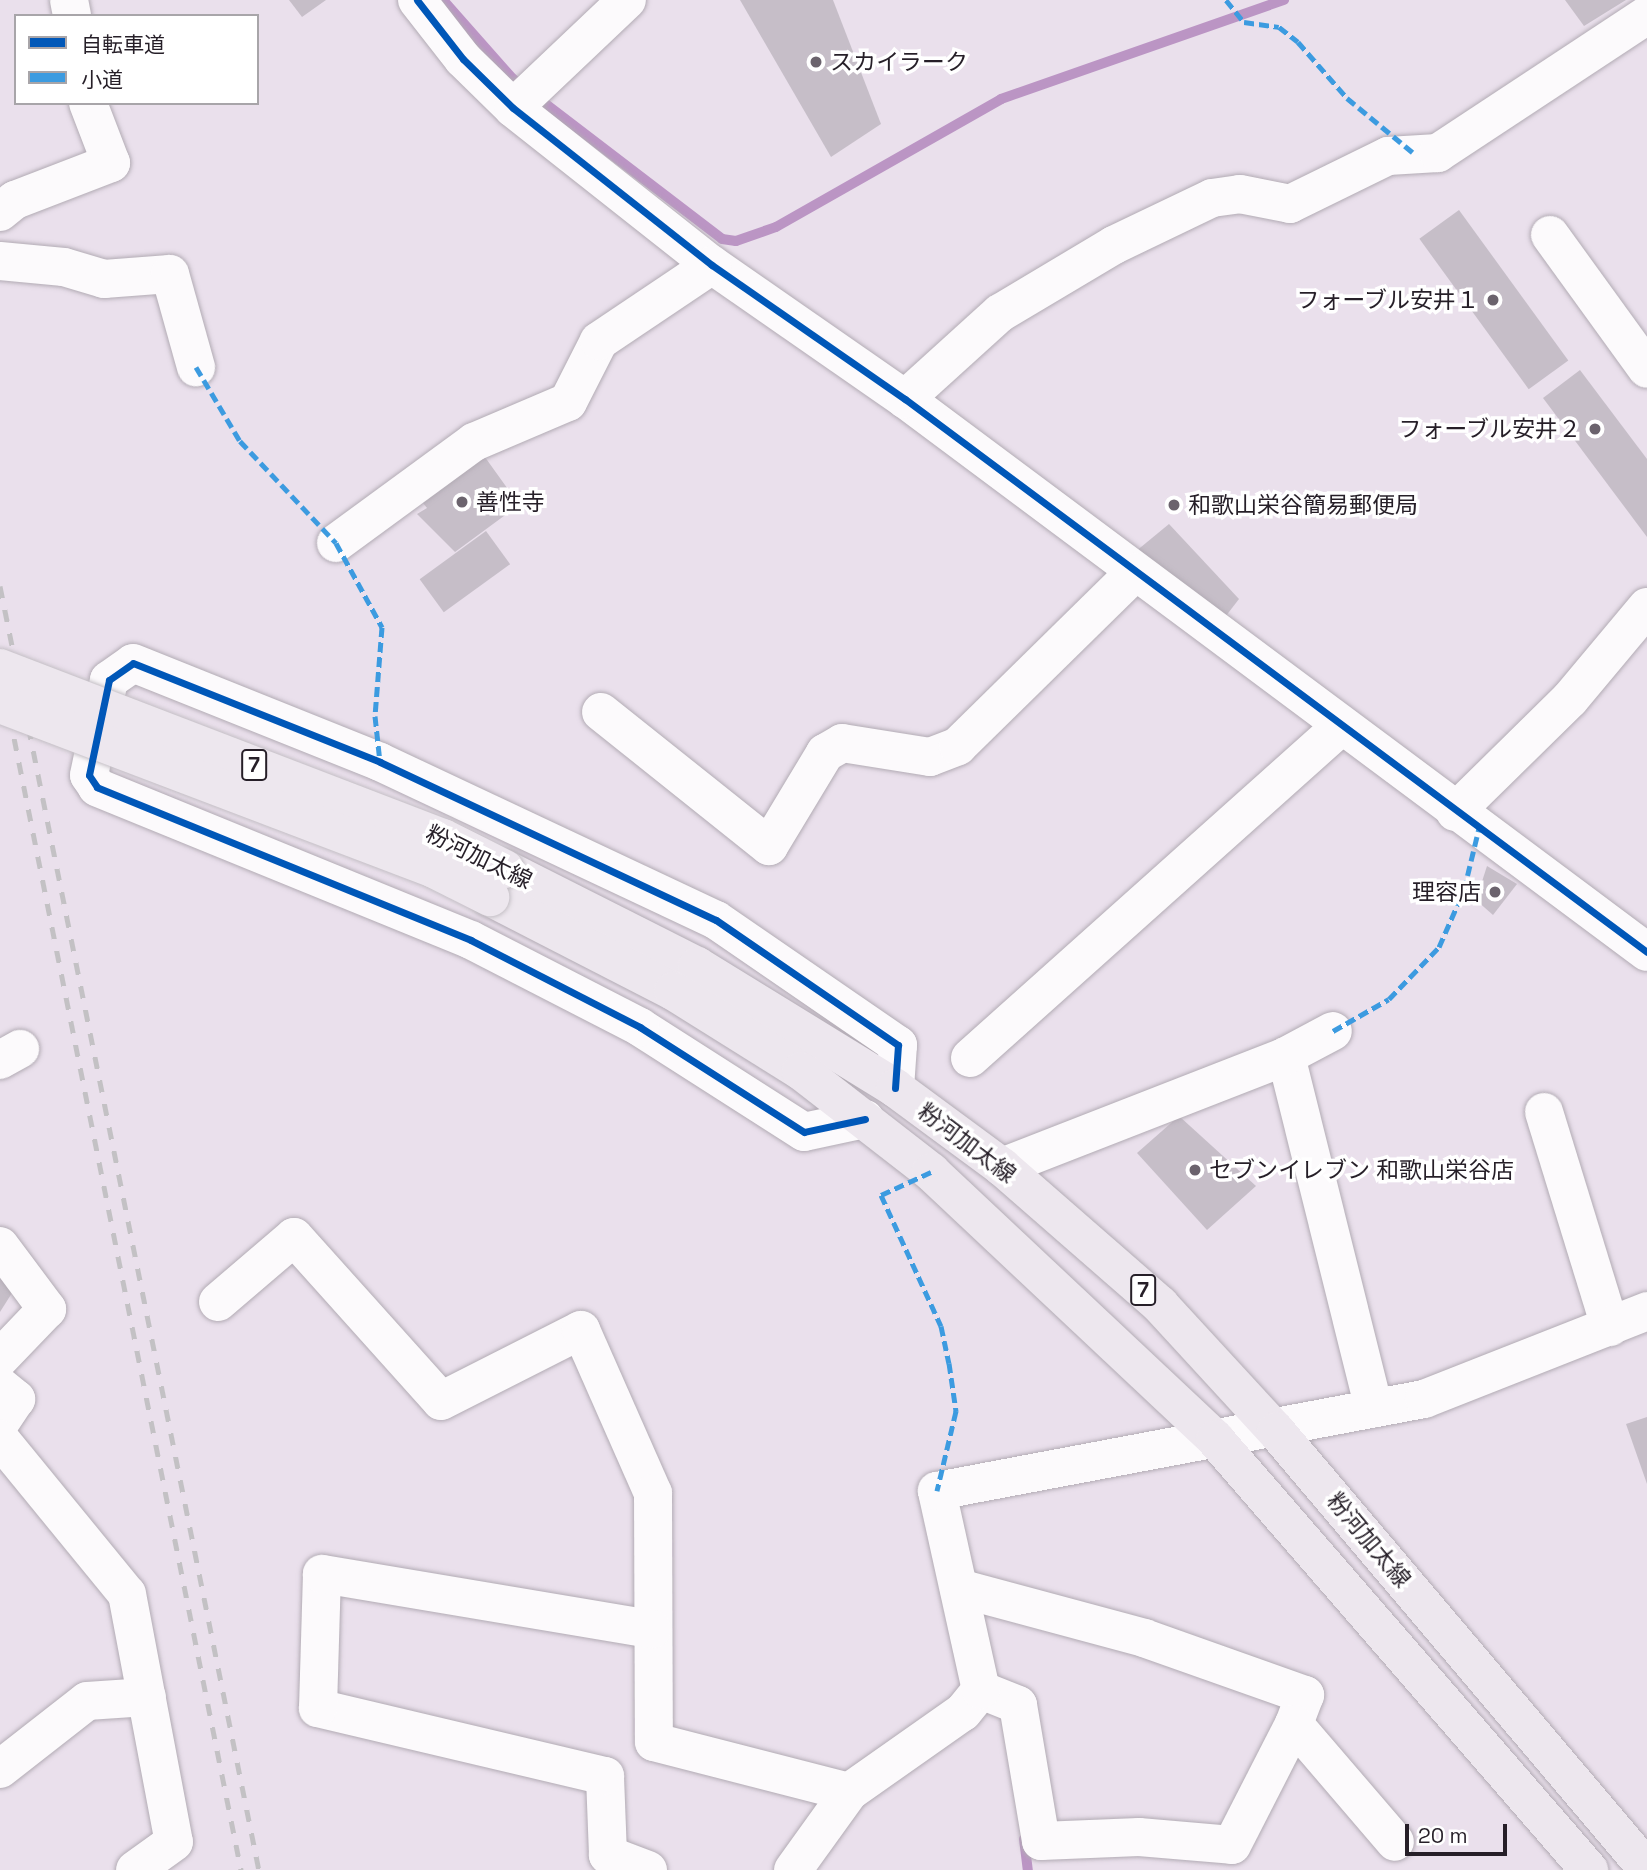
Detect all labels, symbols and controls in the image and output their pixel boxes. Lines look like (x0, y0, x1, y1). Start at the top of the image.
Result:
legend (14, 14, 259, 105)
text: 自転車道 (81, 31, 165, 58)
place label: スカイラーク (830, 48, 968, 76)
marker: スカイラーク (808, 54, 824, 70)
text: 小道 (81, 66, 123, 93)
place label: フォーブル安井１ (1295, 286, 1479, 314)
marker: フォーブル安井１ (1485, 292, 1501, 308)
place label: フォーブル安井２ (1397, 415, 1581, 443)
marker: フォーブル安井２ (1587, 421, 1603, 437)
place label: 善性寺 (476, 488, 545, 516)
place label: 和歌山栄谷簡易郵便局 (1188, 491, 1418, 519)
marker: 善性寺 (454, 494, 470, 510)
marker: 和歌山栄谷簡易郵便局 (1166, 497, 1182, 513)
road number: 7 (240, 748, 268, 782)
street label: 粉河加太線 (421, 819, 537, 895)
place label: 理容店 (1412, 878, 1481, 906)
marker: 理容店 (1487, 884, 1503, 900)
street label: 粉河加太線 (913, 1097, 1021, 1189)
place label: セブンイレブン 和歌山栄谷店 (1209, 1156, 1514, 1184)
marker: セブンイレブン 和歌山栄谷店 (1187, 1162, 1203, 1178)
road number: 7 (1129, 1272, 1157, 1308)
street label: 粉河加太線 (1321, 1487, 1417, 1593)
scale bar (1409, 1811, 1510, 1855)
text: 20 m (1418, 1822, 1468, 1849)

